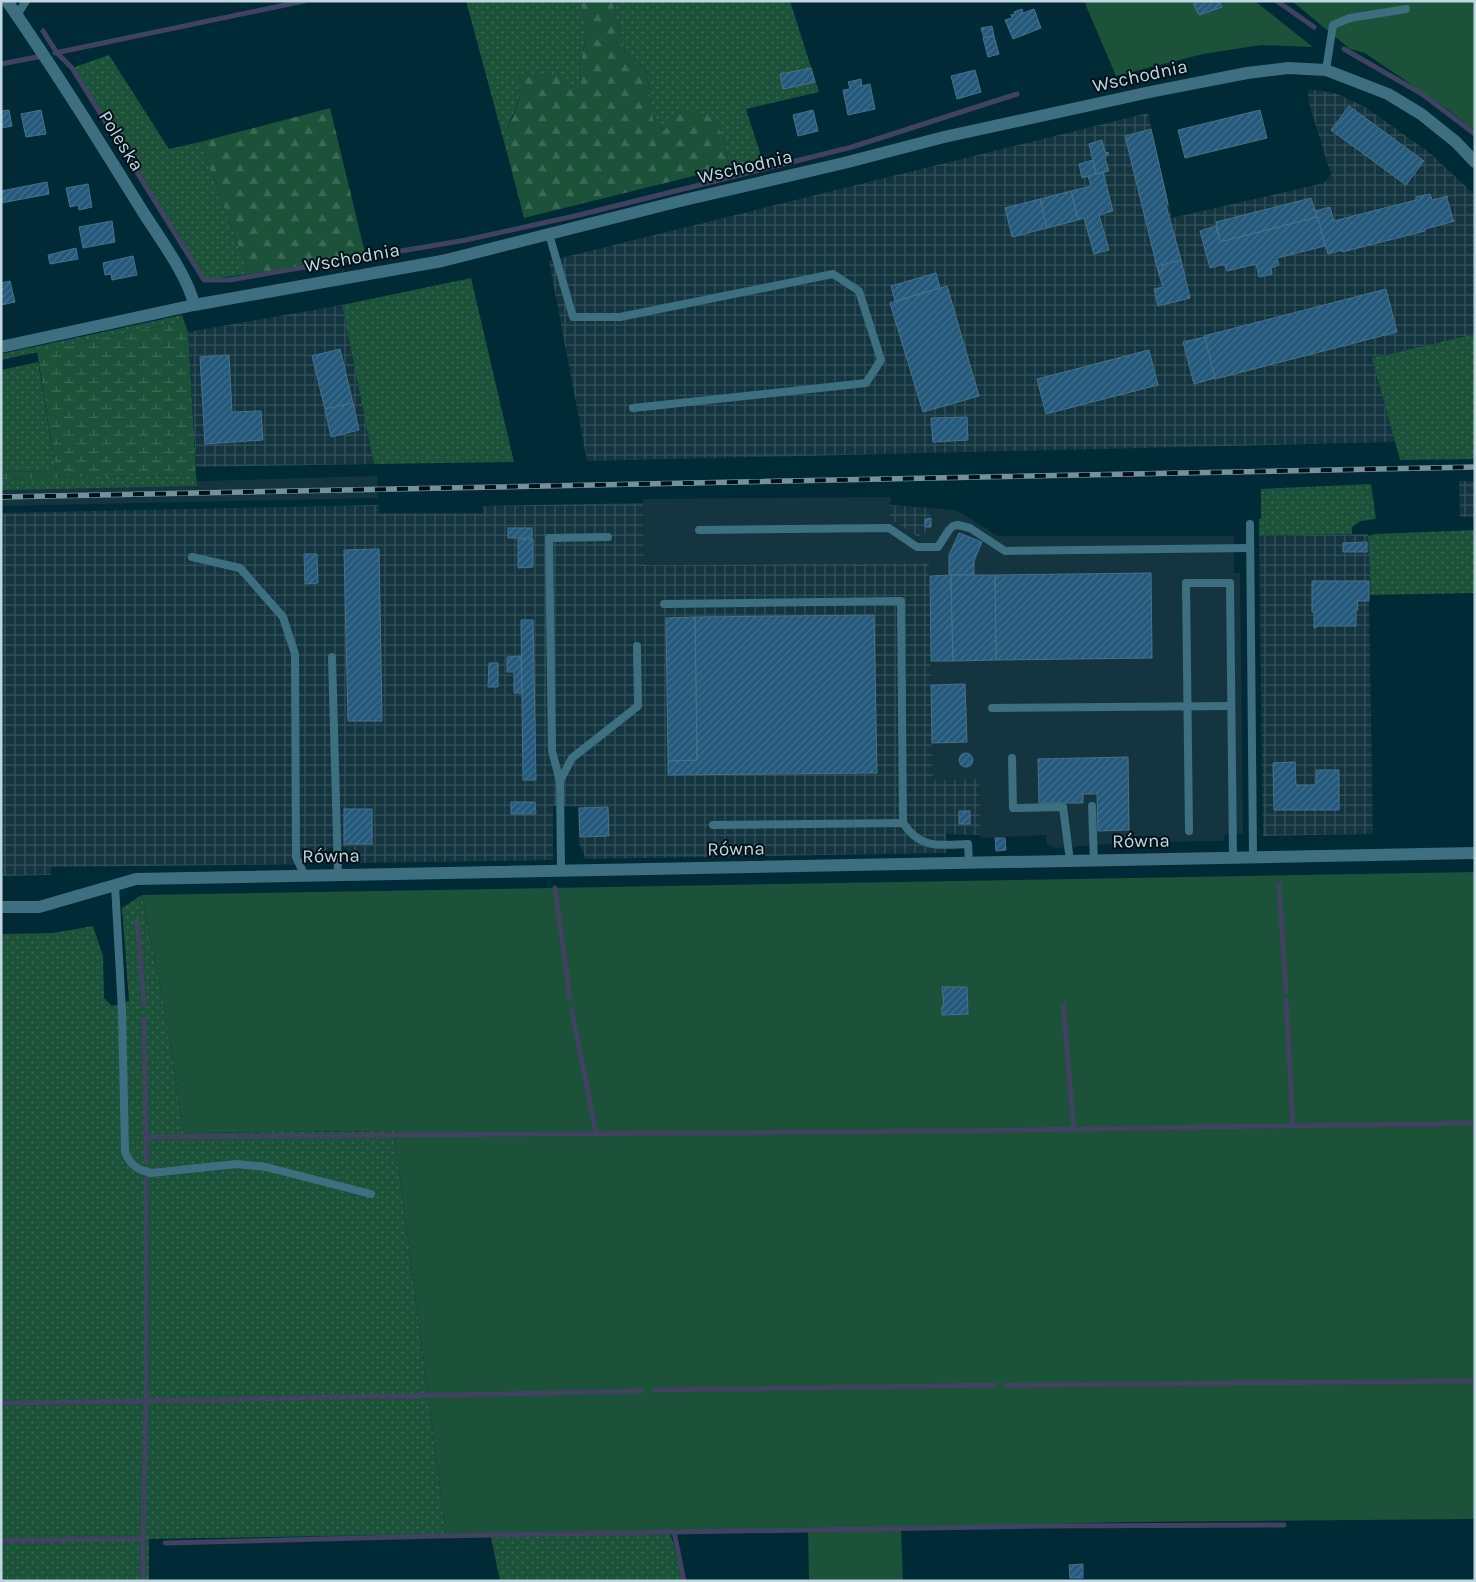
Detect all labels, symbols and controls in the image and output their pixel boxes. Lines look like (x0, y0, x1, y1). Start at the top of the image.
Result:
street label: Wschodnia (1090, 55, 1190, 97)
street label: Poleska (94, 107, 148, 175)
street label: Wschodnia (695, 145, 795, 189)
street label: Wschodnia (302, 239, 402, 277)
street label: Równa (1112, 829, 1170, 853)
street label: Równa (707, 837, 765, 861)
street label: Równa (302, 844, 360, 868)

